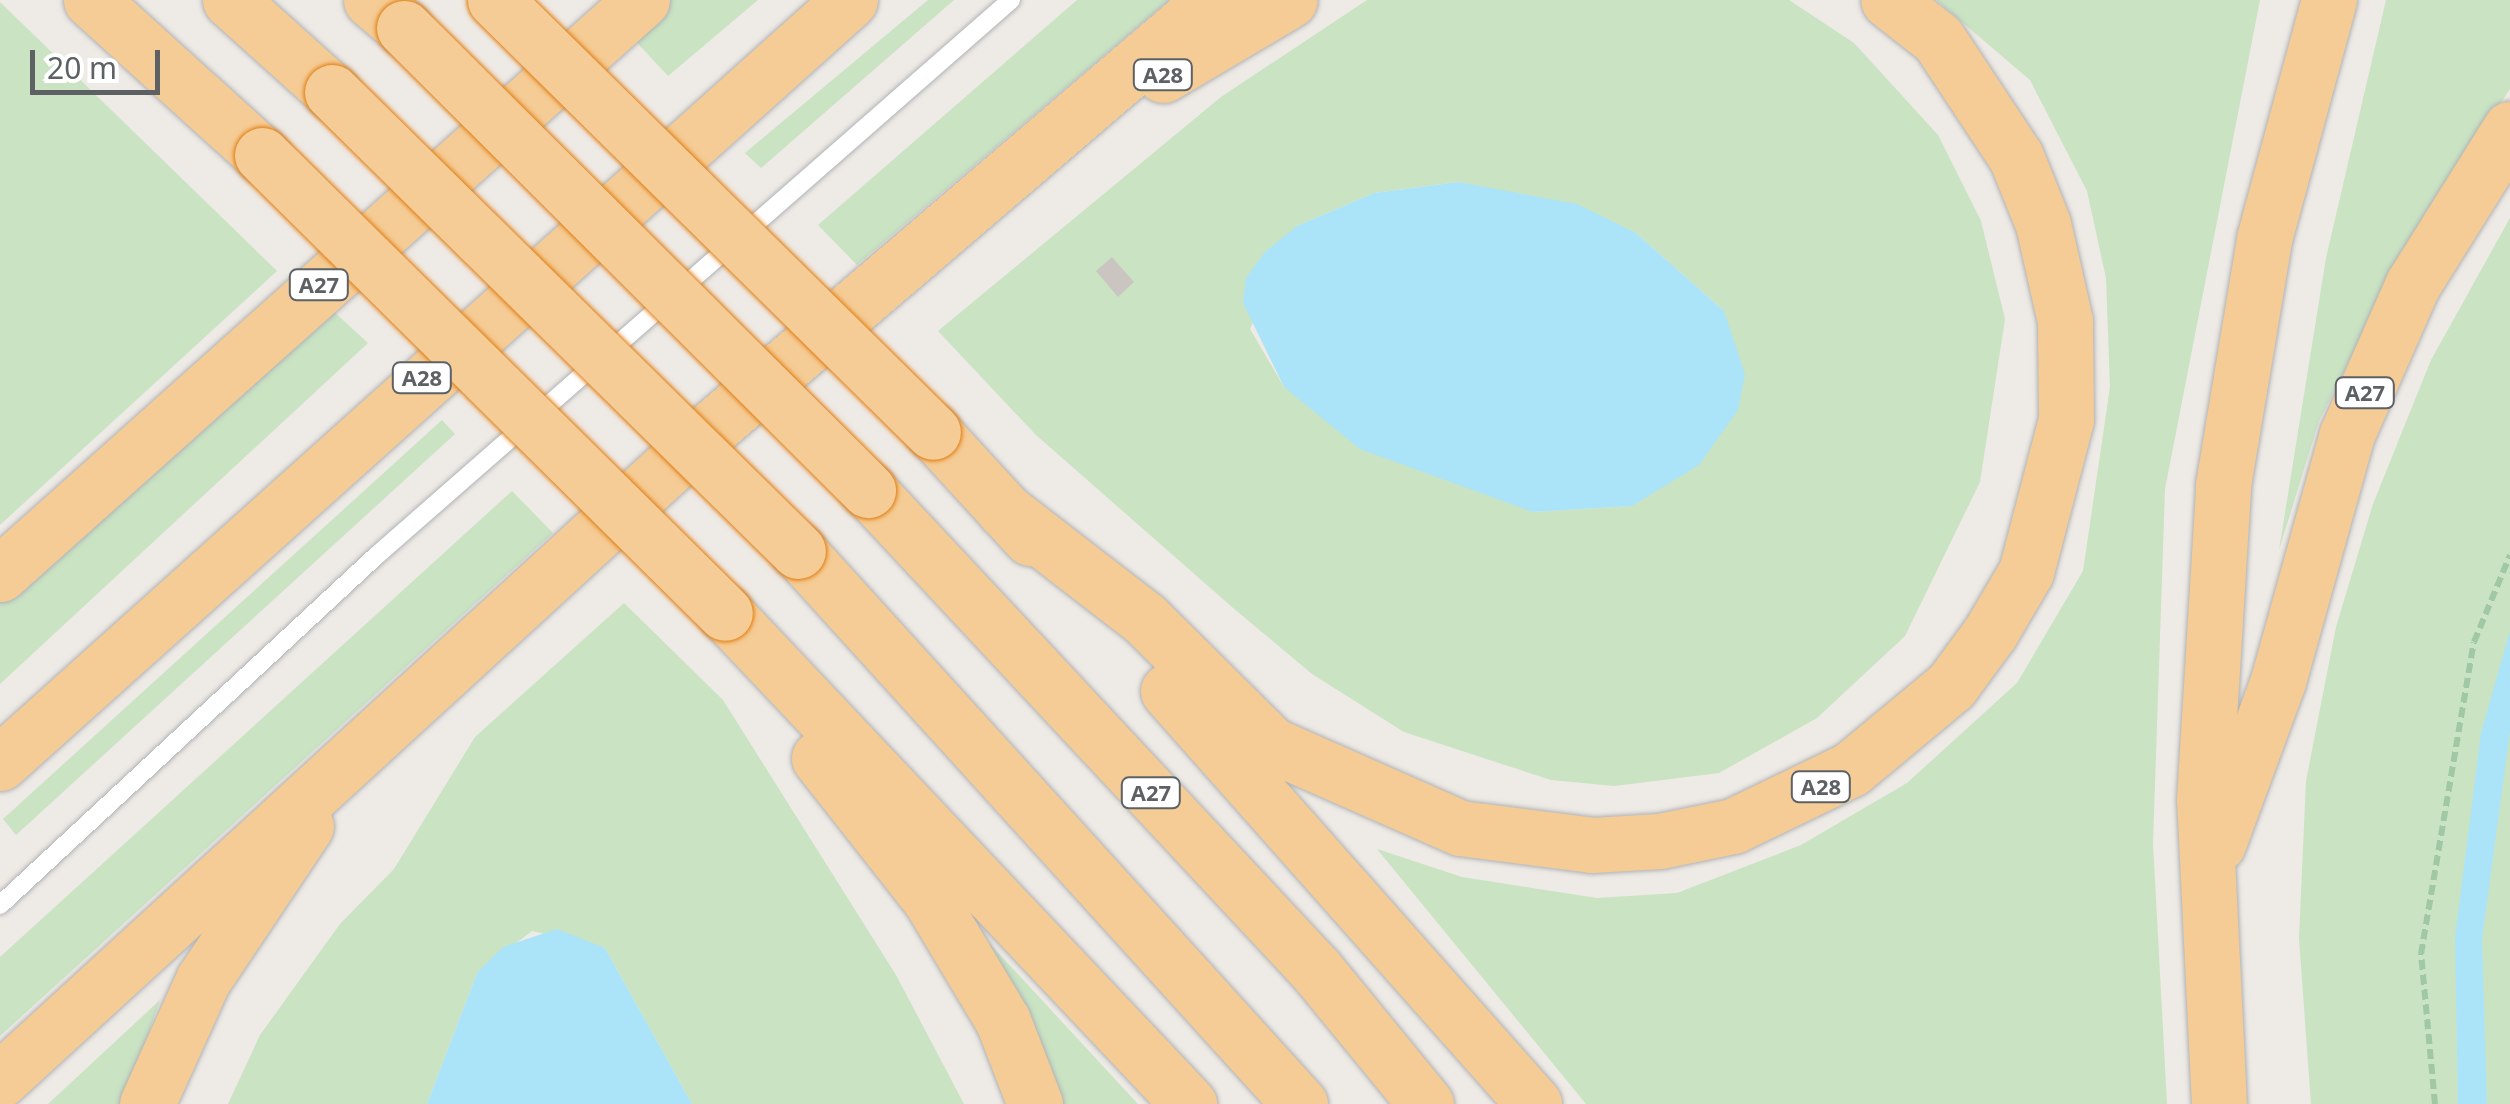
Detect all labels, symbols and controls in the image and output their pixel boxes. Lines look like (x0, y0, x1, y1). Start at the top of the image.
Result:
scale bar (35, 30, 165, 92)
text: 20 m (47, 47, 117, 88)
road number: A28 (1130, 58, 1196, 92)
road number: A27 (286, 268, 352, 302)
road number: A28 (390, 361, 454, 395)
road number: A27 (2332, 376, 2398, 410)
road number: A28 (1788, 770, 1854, 804)
road number: A27 (1118, 776, 1184, 810)

